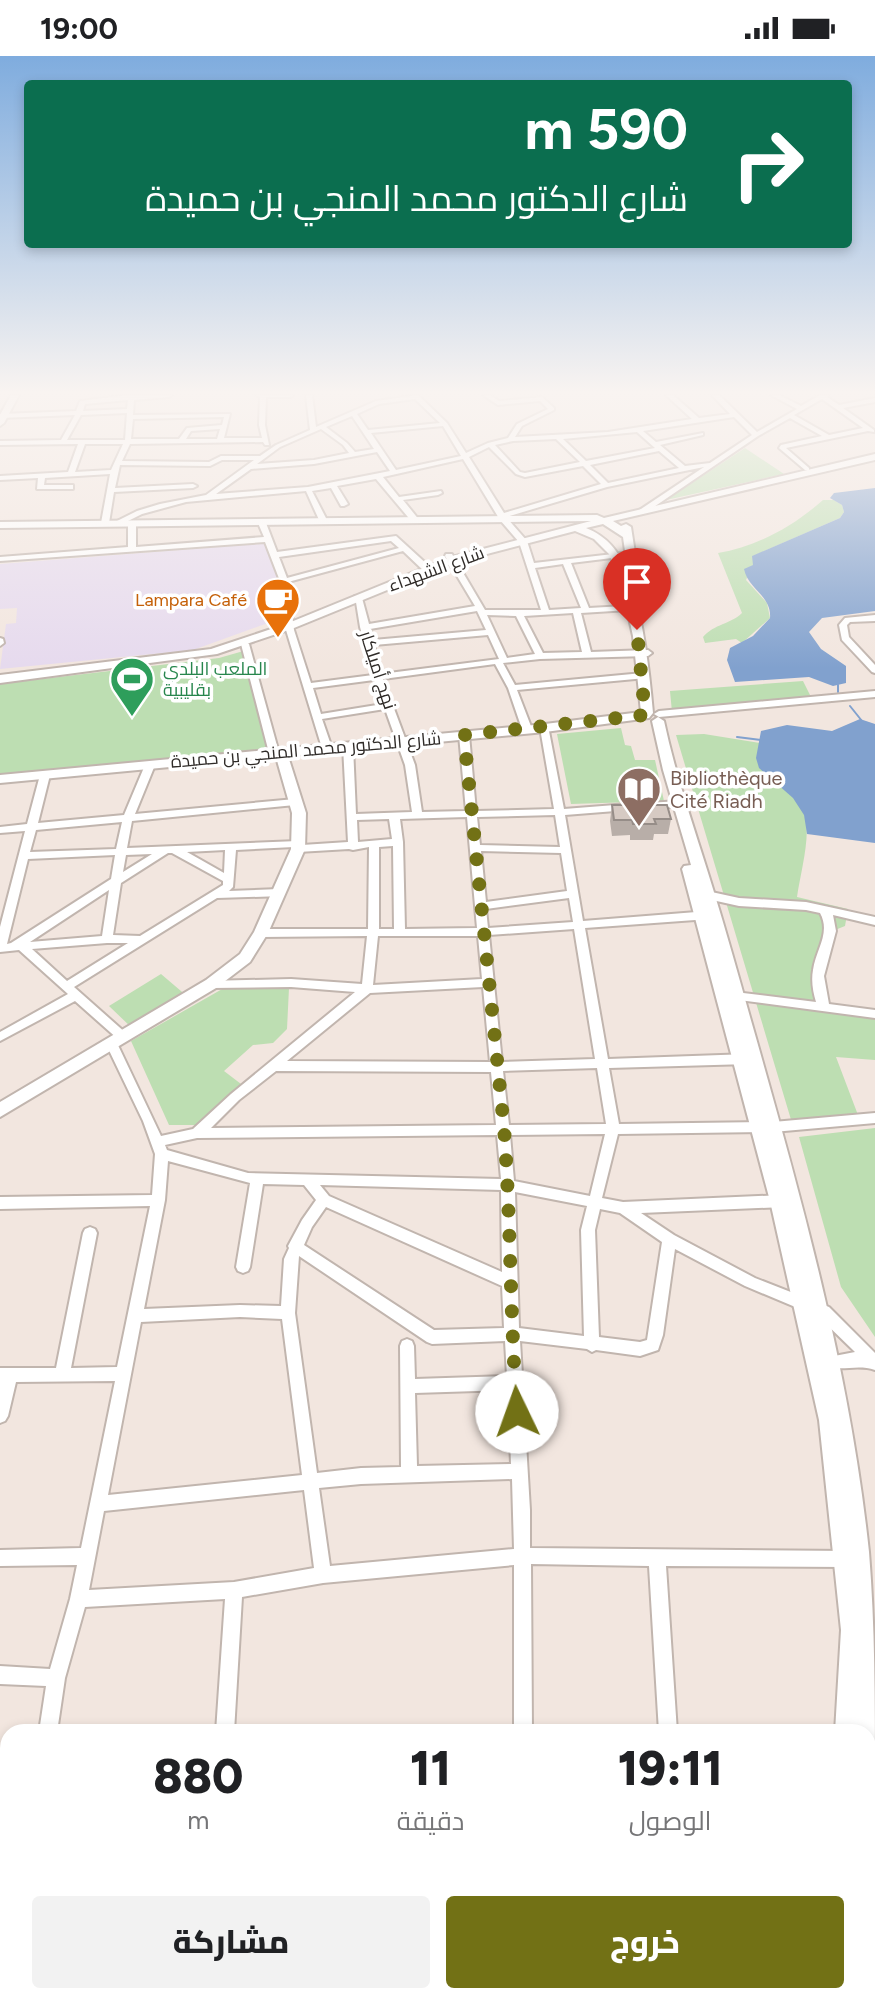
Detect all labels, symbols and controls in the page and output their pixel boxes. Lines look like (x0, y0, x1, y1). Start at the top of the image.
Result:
text: 19:00 (40, 10, 118, 47)
text: 590 m (525, 96, 688, 163)
icon: right (716, 112, 820, 216)
text: شارع الدكتور محمد المنجي بن حميدة (145, 177, 688, 220)
street label: شارع الشهداء (385, 541, 487, 598)
pin (603, 548, 671, 630)
icon: arrive (615, 560, 659, 604)
cafe icon: Lampara Café (254, 576, 302, 639)
place label: Lampara Café (135, 589, 247, 611)
street label: نهج أميلكار (354, 627, 401, 712)
sports icon: الملعب البلدي بقليبية (108, 655, 156, 718)
place label: الملعب البلدي بقليبية (163, 658, 267, 701)
street label: شارع الدكتور محمد المنجي بن حميدة (170, 727, 442, 776)
library icon: Bibliothèque Cité Riadh (615, 765, 663, 828)
place label: Bibliothèque Cité Riadh (670, 766, 783, 813)
position arrow (475, 1370, 559, 1454)
text: 11 (410, 1739, 451, 1797)
text: 19:11 (618, 1739, 723, 1797)
text: 880 (153, 1747, 243, 1805)
text: m (187, 1804, 209, 1836)
text: دقيقة (397, 1805, 464, 1837)
text: الوصول (629, 1805, 712, 1837)
button: مشاركة (32, 1896, 430, 1988)
button: خروج (446, 1896, 844, 1988)

